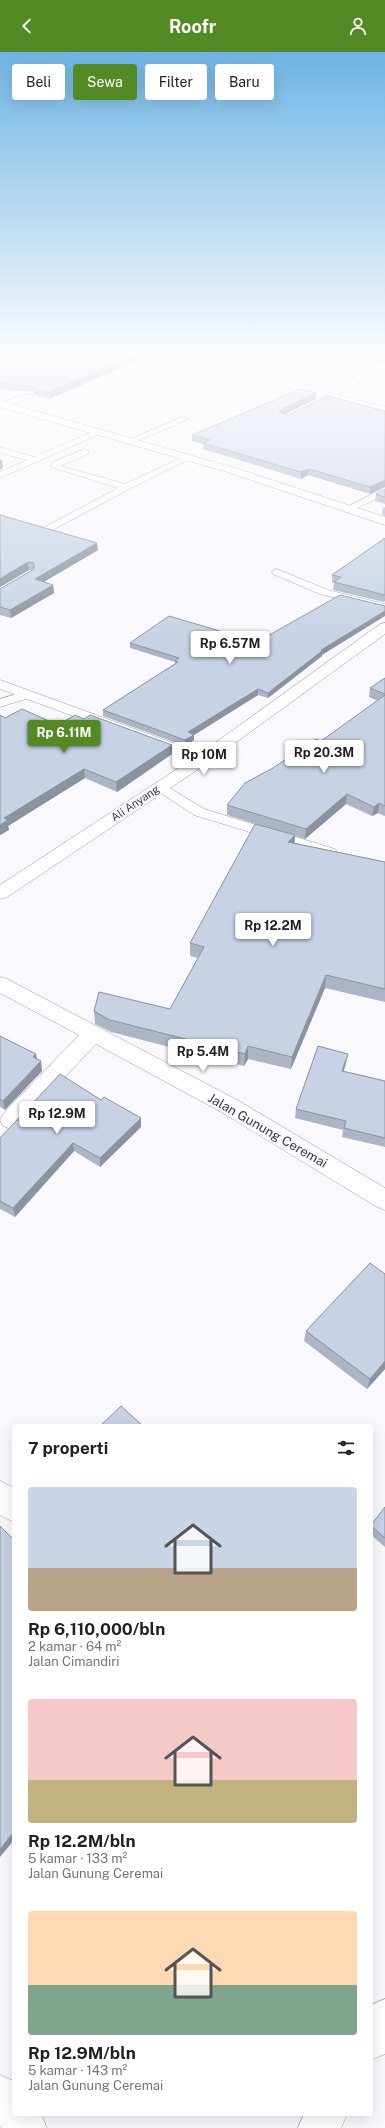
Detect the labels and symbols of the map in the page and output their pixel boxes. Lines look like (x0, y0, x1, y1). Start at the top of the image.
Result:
pin: Rp 6.57M (189, 631, 271, 665)
pin: Rp 6.11M (23, 720, 105, 754)
pin: Rp 20.3M (283, 740, 365, 774)
pin: Rp 10M (171, 742, 237, 776)
street label: Ali Anyang (109, 782, 161, 823)
pin: Rp 12.2M (232, 913, 314, 947)
pin: Rp 5.4M (166, 1039, 240, 1073)
street label: Jalan Gunung Ceremai (205, 1090, 330, 1171)
pin: Rp 12.9M (16, 1101, 98, 1135)

